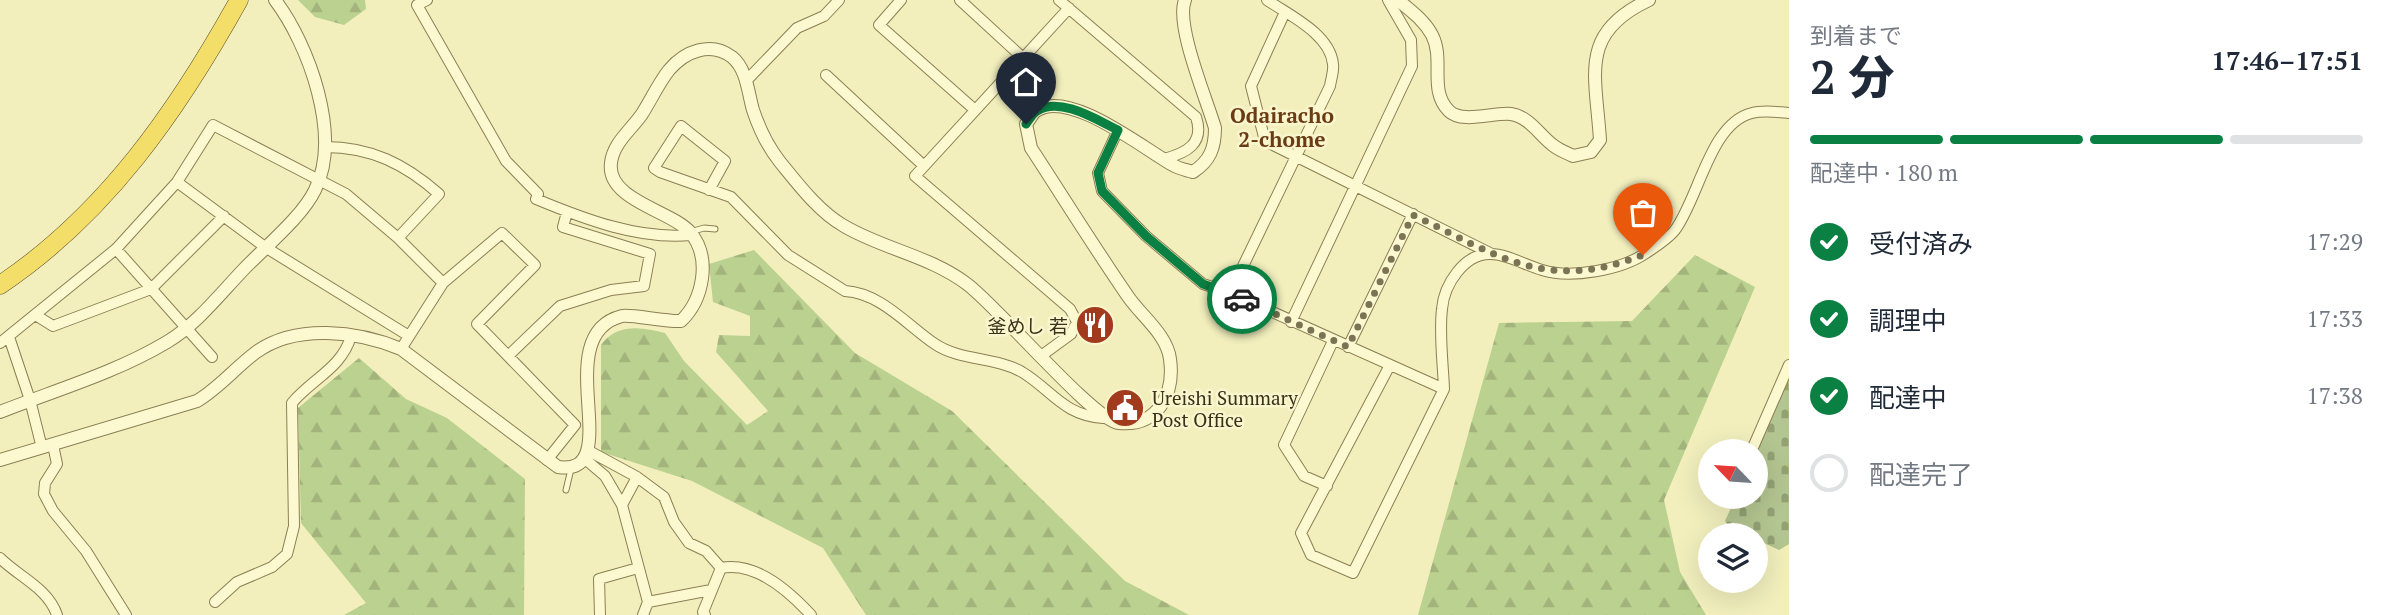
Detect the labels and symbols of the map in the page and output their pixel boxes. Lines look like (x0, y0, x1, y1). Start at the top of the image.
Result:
pin (996, 52, 1056, 124)
district label: Odairacho 2-chome (1230, 101, 1334, 153)
pin (1613, 183, 1673, 255)
courier (1207, 264, 1277, 334)
restaurant icon: 釜めし 若 (1074, 304, 1116, 346)
place label: 釜めし 若 (987, 313, 1068, 338)
place label: Ureishi Summary Post Office (1152, 385, 1298, 432)
public building icon: Ureishi Summary Post Office (1104, 387, 1146, 429)
north arrow (1698, 439, 1768, 509)

